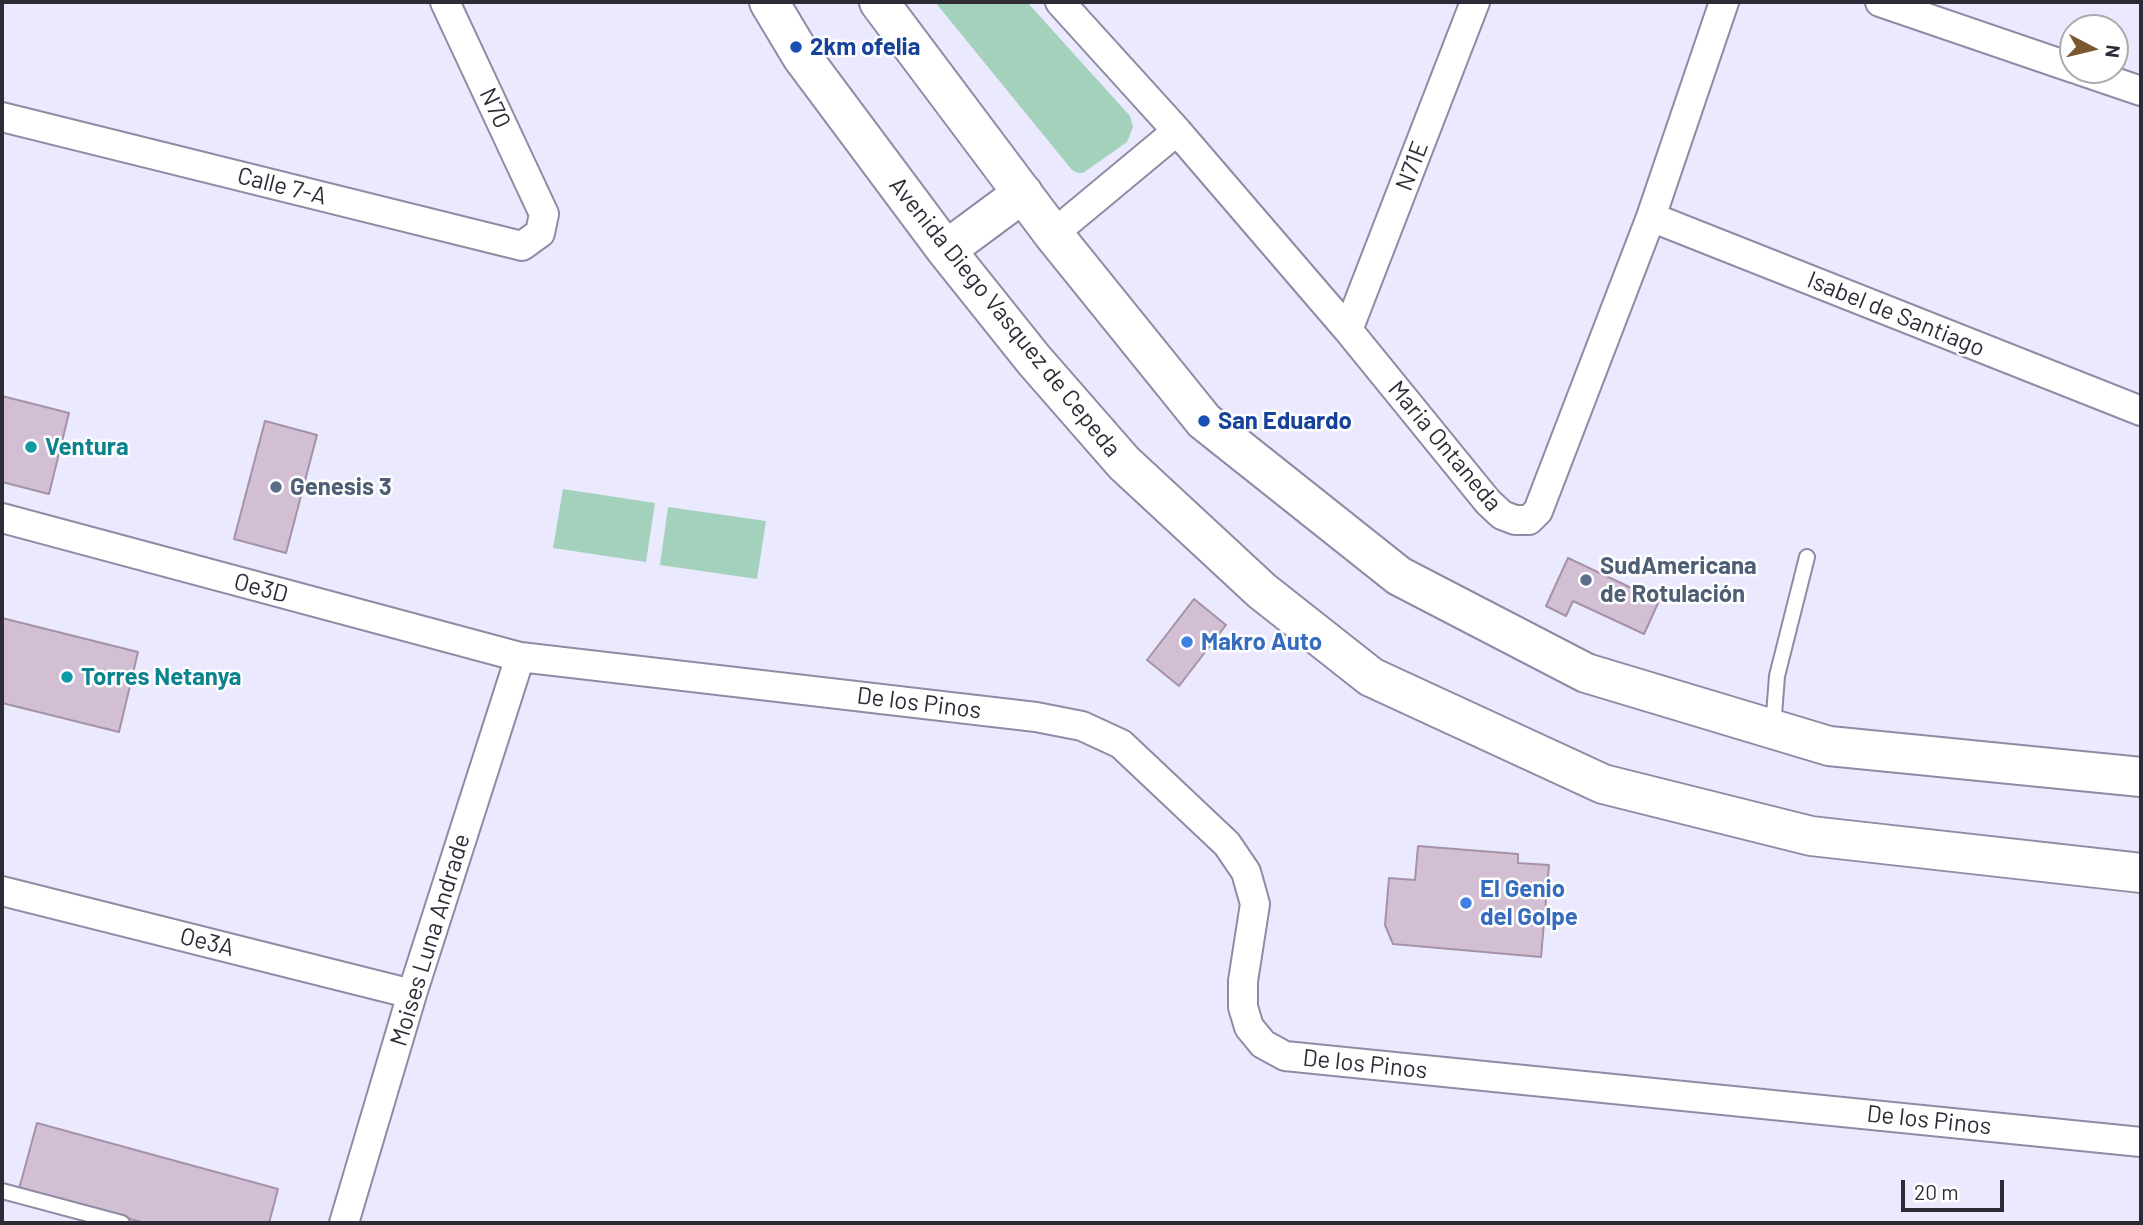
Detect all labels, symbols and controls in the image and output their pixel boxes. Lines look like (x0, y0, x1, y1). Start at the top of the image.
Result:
north arrow (2059, 14, 2129, 84)
place label: 2km ofelia (810, 33, 920, 61)
marker: 2km ofelia (788, 39, 804, 55)
text: N (2101, 44, 2126, 59)
street label: N70 (473, 83, 517, 133)
street label: N71E (1389, 137, 1435, 195)
street label: Calle 7-A (235, 161, 329, 211)
street label: Avenida Diego Vasquez de Cepeda (883, 171, 1127, 463)
street label: Isabel de Santiago (1803, 265, 1989, 363)
street label: Maria Ontaneda (1382, 375, 1508, 517)
place label: San Eduardo (1218, 407, 1352, 435)
marker: San Eduardo (1196, 413, 1212, 429)
place label: Ventura (45, 433, 129, 461)
marker: Ventura (23, 439, 39, 455)
place label: Genesis 3 (290, 473, 392, 501)
marker: Genesis 3 (268, 479, 284, 495)
place label: SudAmericana de Rotulación (1600, 552, 1757, 608)
street label: Oe3D (231, 567, 291, 609)
marker: SudAmericana de Rotulación (1578, 572, 1594, 588)
place label: Makro Auto (1201, 628, 1322, 656)
marker: Makro Auto (1179, 634, 1195, 650)
place label: Torres Netanya (81, 663, 242, 691)
marker: Torres Netanya (59, 669, 75, 685)
street label: De los Pinos (855, 681, 983, 725)
street label: Moises Luna Andrade (384, 830, 476, 1050)
place label: El Genio del Golpe (1480, 875, 1578, 931)
marker: El Genio del Golpe (1458, 895, 1474, 911)
street label: Oe3A (177, 921, 237, 963)
street label: De los Pinos (1301, 1043, 1429, 1085)
street label: De los Pinos (1865, 1099, 1993, 1141)
scale bar (1905, 1166, 2008, 1210)
text: 20 m (1914, 1179, 1959, 1204)

